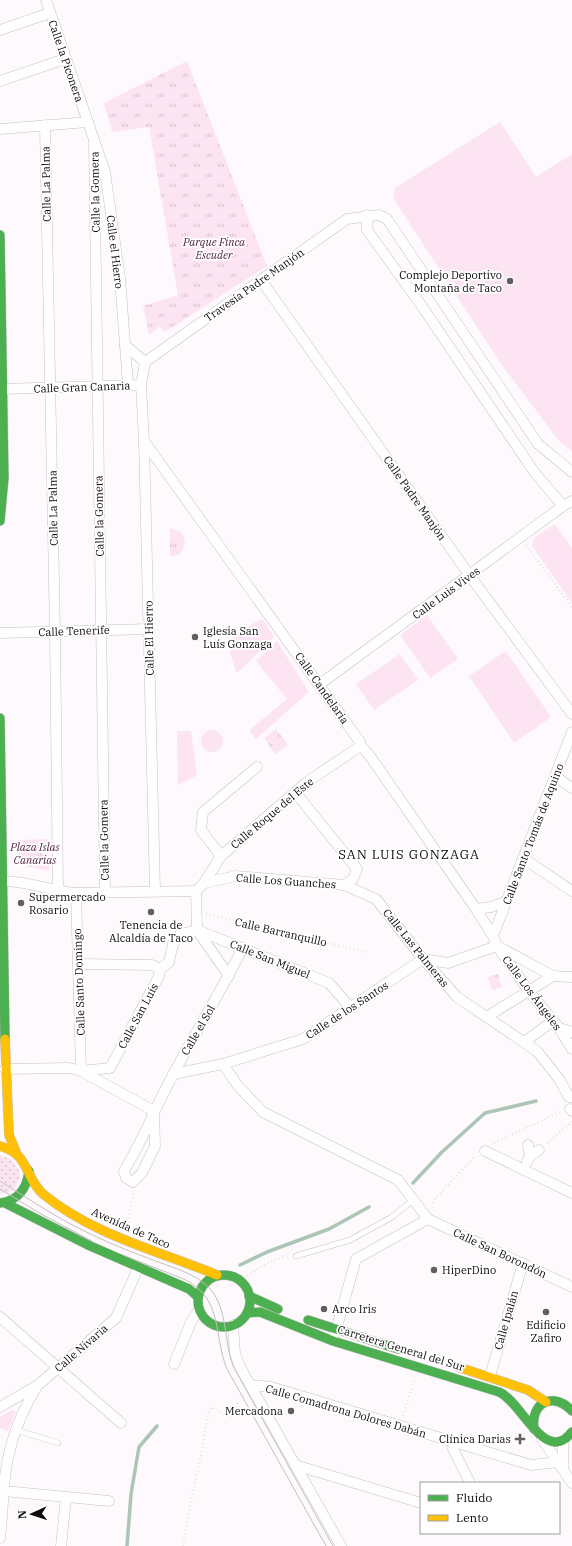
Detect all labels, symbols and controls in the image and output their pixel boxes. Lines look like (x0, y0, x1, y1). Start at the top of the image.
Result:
street label: Calle la Piconera (45, 18, 87, 104)
street label: Calle La Palma (38, 146, 54, 222)
street label: Calle la Gomera (87, 151, 103, 233)
street label: Calle el Hierro (104, 215, 126, 289)
park label: Parque Finca Escuder (182, 235, 245, 262)
street label: Travesía Padre Manjón (201, 245, 307, 325)
place label: Complejo Deportivo Montaña de Taco (399, 268, 502, 295)
marker: Complejo Deportivo Montaña de Taco (505, 276, 515, 286)
street label: Calle Gran Canaria (33, 378, 131, 396)
street label: Calle Padre Manjón (381, 453, 449, 543)
street label: Calle La Palma (45, 470, 61, 546)
street label: Calle la Gomera (91, 475, 107, 557)
street label: Calle Luis Vives (409, 564, 483, 622)
street label: Calle El Hierro (141, 600, 157, 676)
street label: Calle Tenerife (38, 623, 110, 639)
place label: Iglesia San Luís Gonzaga (203, 624, 272, 651)
marker: Iglesia San Luís Gonzaga (190, 632, 200, 642)
street label: Calle Candelaria (292, 649, 352, 727)
street label: Calle Santo Tomás de Aquino (500, 761, 566, 907)
street label: Calle Roque del Este (228, 774, 316, 852)
street label: Calle la Gomera (96, 799, 112, 881)
park label: Plaza Islas Canarias (9, 840, 61, 867)
district label: SAN LUIS GONZAGA (338, 846, 480, 863)
street label: Calle Los Guanches (235, 871, 337, 891)
place label: Supermercado Rosario (29, 890, 106, 917)
marker: Supermercado Rosario (16, 898, 26, 908)
street label: Calle Las Palmeras (380, 906, 452, 990)
marker: Tenencia de Alcaldía de Taco (146, 907, 156, 917)
street label: Calle Barranquillo (234, 915, 328, 949)
place label: Tenencia de Alcaldía de Taco (109, 918, 193, 945)
street label: Calle Santo Domingo (70, 928, 88, 1036)
street label: Calle San Miguel (228, 937, 312, 981)
street label: Calle Los Ángeles (499, 953, 565, 1033)
street label: Calle de los Santos (303, 978, 391, 1042)
street label: Calle San Luís (115, 981, 161, 1051)
street label: Calle el Sol (178, 1002, 218, 1058)
street label: Avenida de Taco (90, 1204, 172, 1252)
street label: Calle San Borondón (451, 1225, 549, 1281)
place label: HiperDino (442, 1263, 496, 1277)
marker: HiperDino (429, 1265, 439, 1275)
street label: Calle Ipalán (491, 1289, 521, 1351)
place label: Arco Iris (332, 1302, 376, 1316)
marker: Arco Iris (319, 1304, 329, 1314)
marker: Edificio Zafiro (541, 1307, 551, 1317)
place label: Edificio Zafiro (526, 1318, 566, 1345)
street label: Calle Nivaria (51, 1321, 111, 1375)
street label: Carretera General del Sur (336, 1322, 466, 1374)
street label: Calle Comadrona Dolores Dabán (264, 1381, 428, 1441)
place label: Mercadona (225, 1404, 283, 1418)
marker: Mercadona (286, 1406, 296, 1416)
place label: Clínica Darias (439, 1432, 511, 1446)
marker: Clínica Darias (514, 1433, 526, 1445)
legend (420, 1482, 560, 1534)
text: Fluido (456, 1490, 493, 1505)
north arrow (12, 1494, 52, 1534)
text: N (15, 1510, 29, 1519)
text: Lento (456, 1510, 488, 1525)

